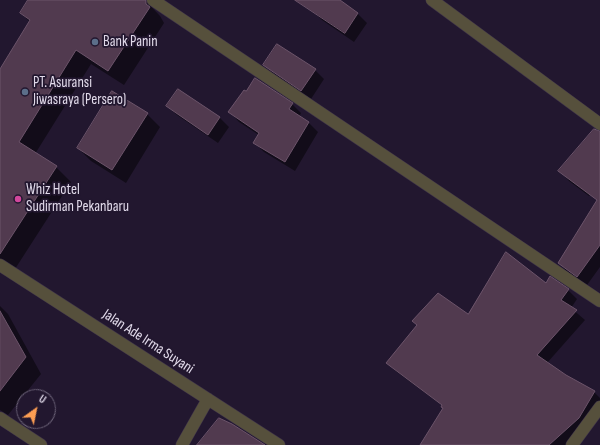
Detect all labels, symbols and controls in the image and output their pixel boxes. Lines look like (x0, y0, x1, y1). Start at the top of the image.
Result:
place label: Bank Panin (103, 33, 158, 51)
marker: Bank Panin (90, 37, 100, 47)
place label: PT. Asuransi Jiwasraya (Persero) (33, 74, 126, 109)
marker: PT. Asuransi Jiwasraya (Persero) (20, 87, 30, 97)
place label: Whiz Hotel Sudirman Pekanbaru (26, 181, 129, 216)
marker: Whiz Hotel Sudirman Pekanbaru (13, 194, 23, 204)
street label: Jalan Ade Irma Suyani (99, 306, 197, 378)
north arrow (16, 389, 56, 429)
text: U (36, 392, 48, 406)

